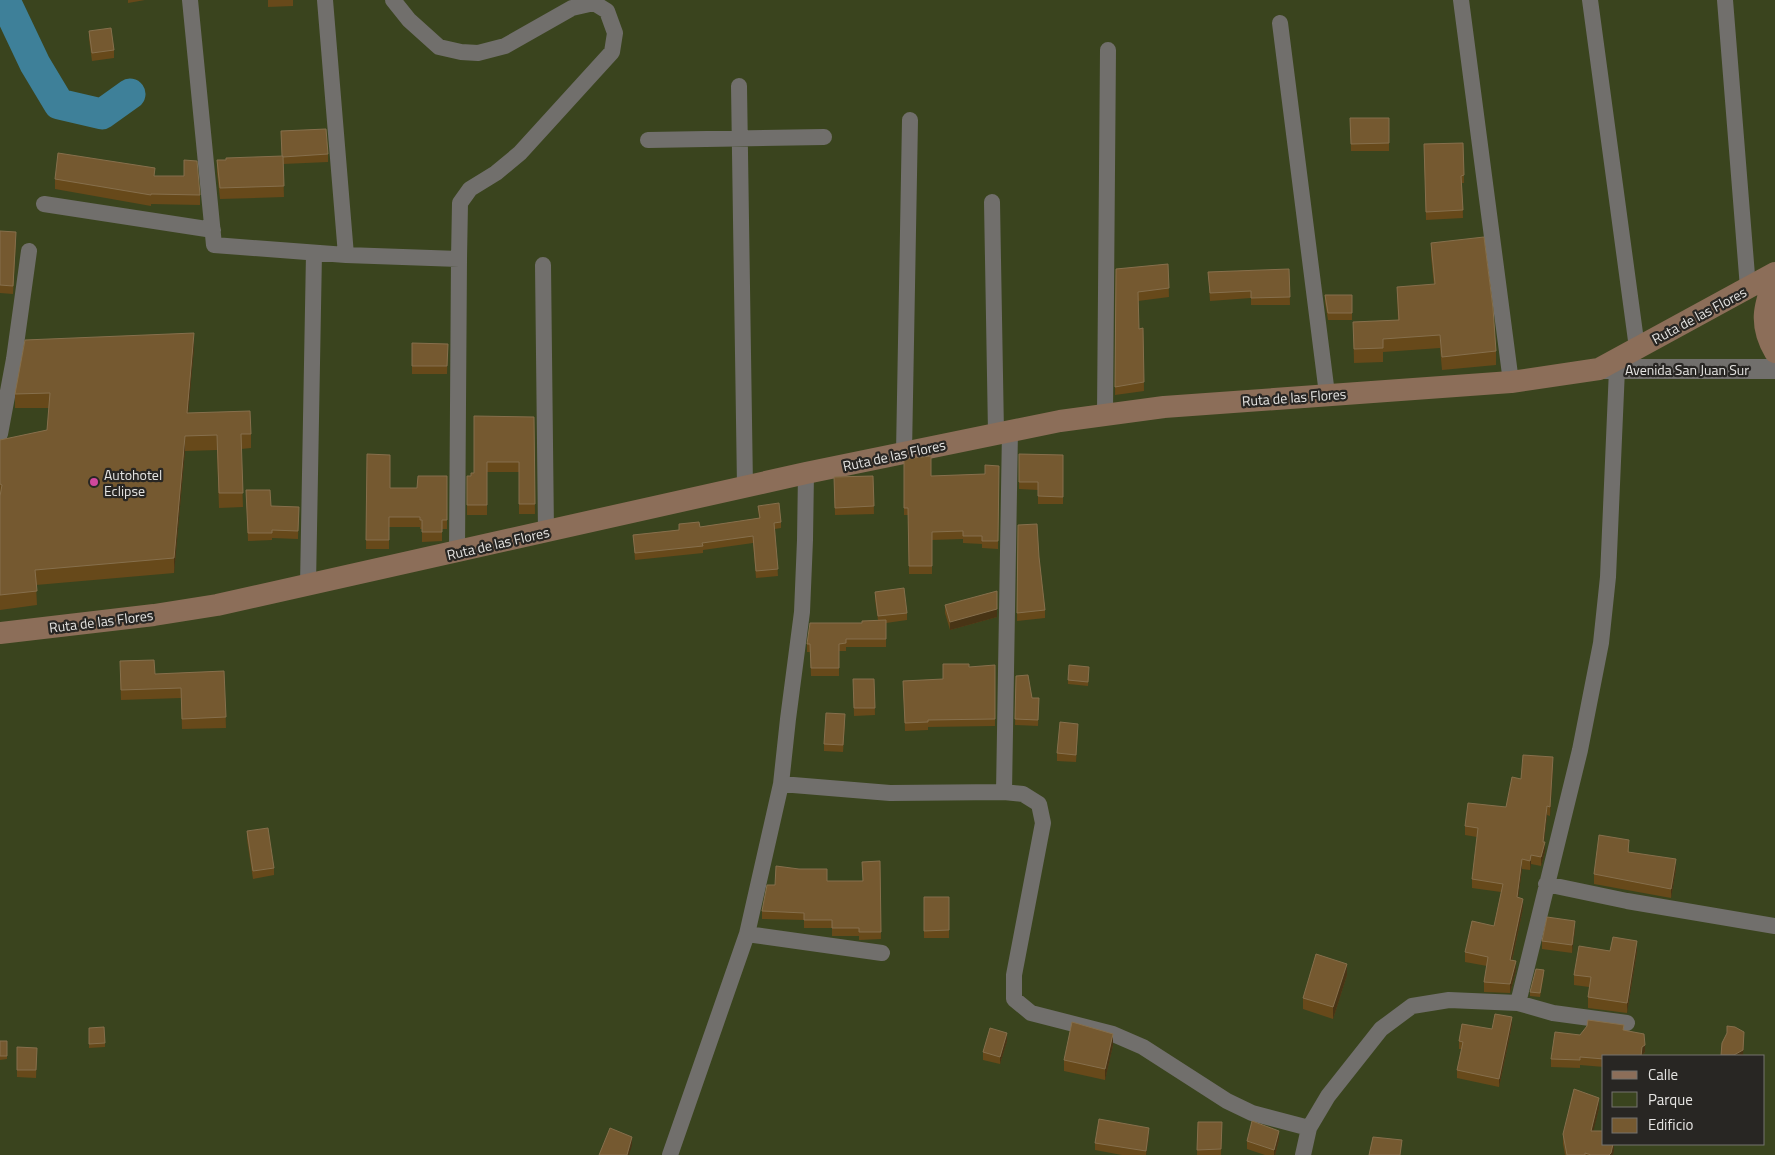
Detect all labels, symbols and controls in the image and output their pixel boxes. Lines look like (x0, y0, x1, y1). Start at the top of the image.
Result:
street label: Ruta de las Flores (1648, 281, 1750, 349)
street label: Avenida San Juan Sur (1625, 359, 1749, 380)
street label: Ruta de las Flores (1241, 383, 1347, 411)
street label: Ruta de las Flores (841, 434, 947, 476)
place label: Autohotel Eclipse (104, 464, 162, 501)
marker: Autohotel Eclipse (88, 476, 100, 488)
street label: Ruta de las Flores (445, 521, 551, 565)
street label: Ruta de las Flores (48, 604, 154, 638)
legend (1602, 1055, 1765, 1145)
text: Calle (1648, 1063, 1678, 1086)
text: Parque (1648, 1088, 1693, 1111)
text: Edificio (1648, 1113, 1693, 1136)

